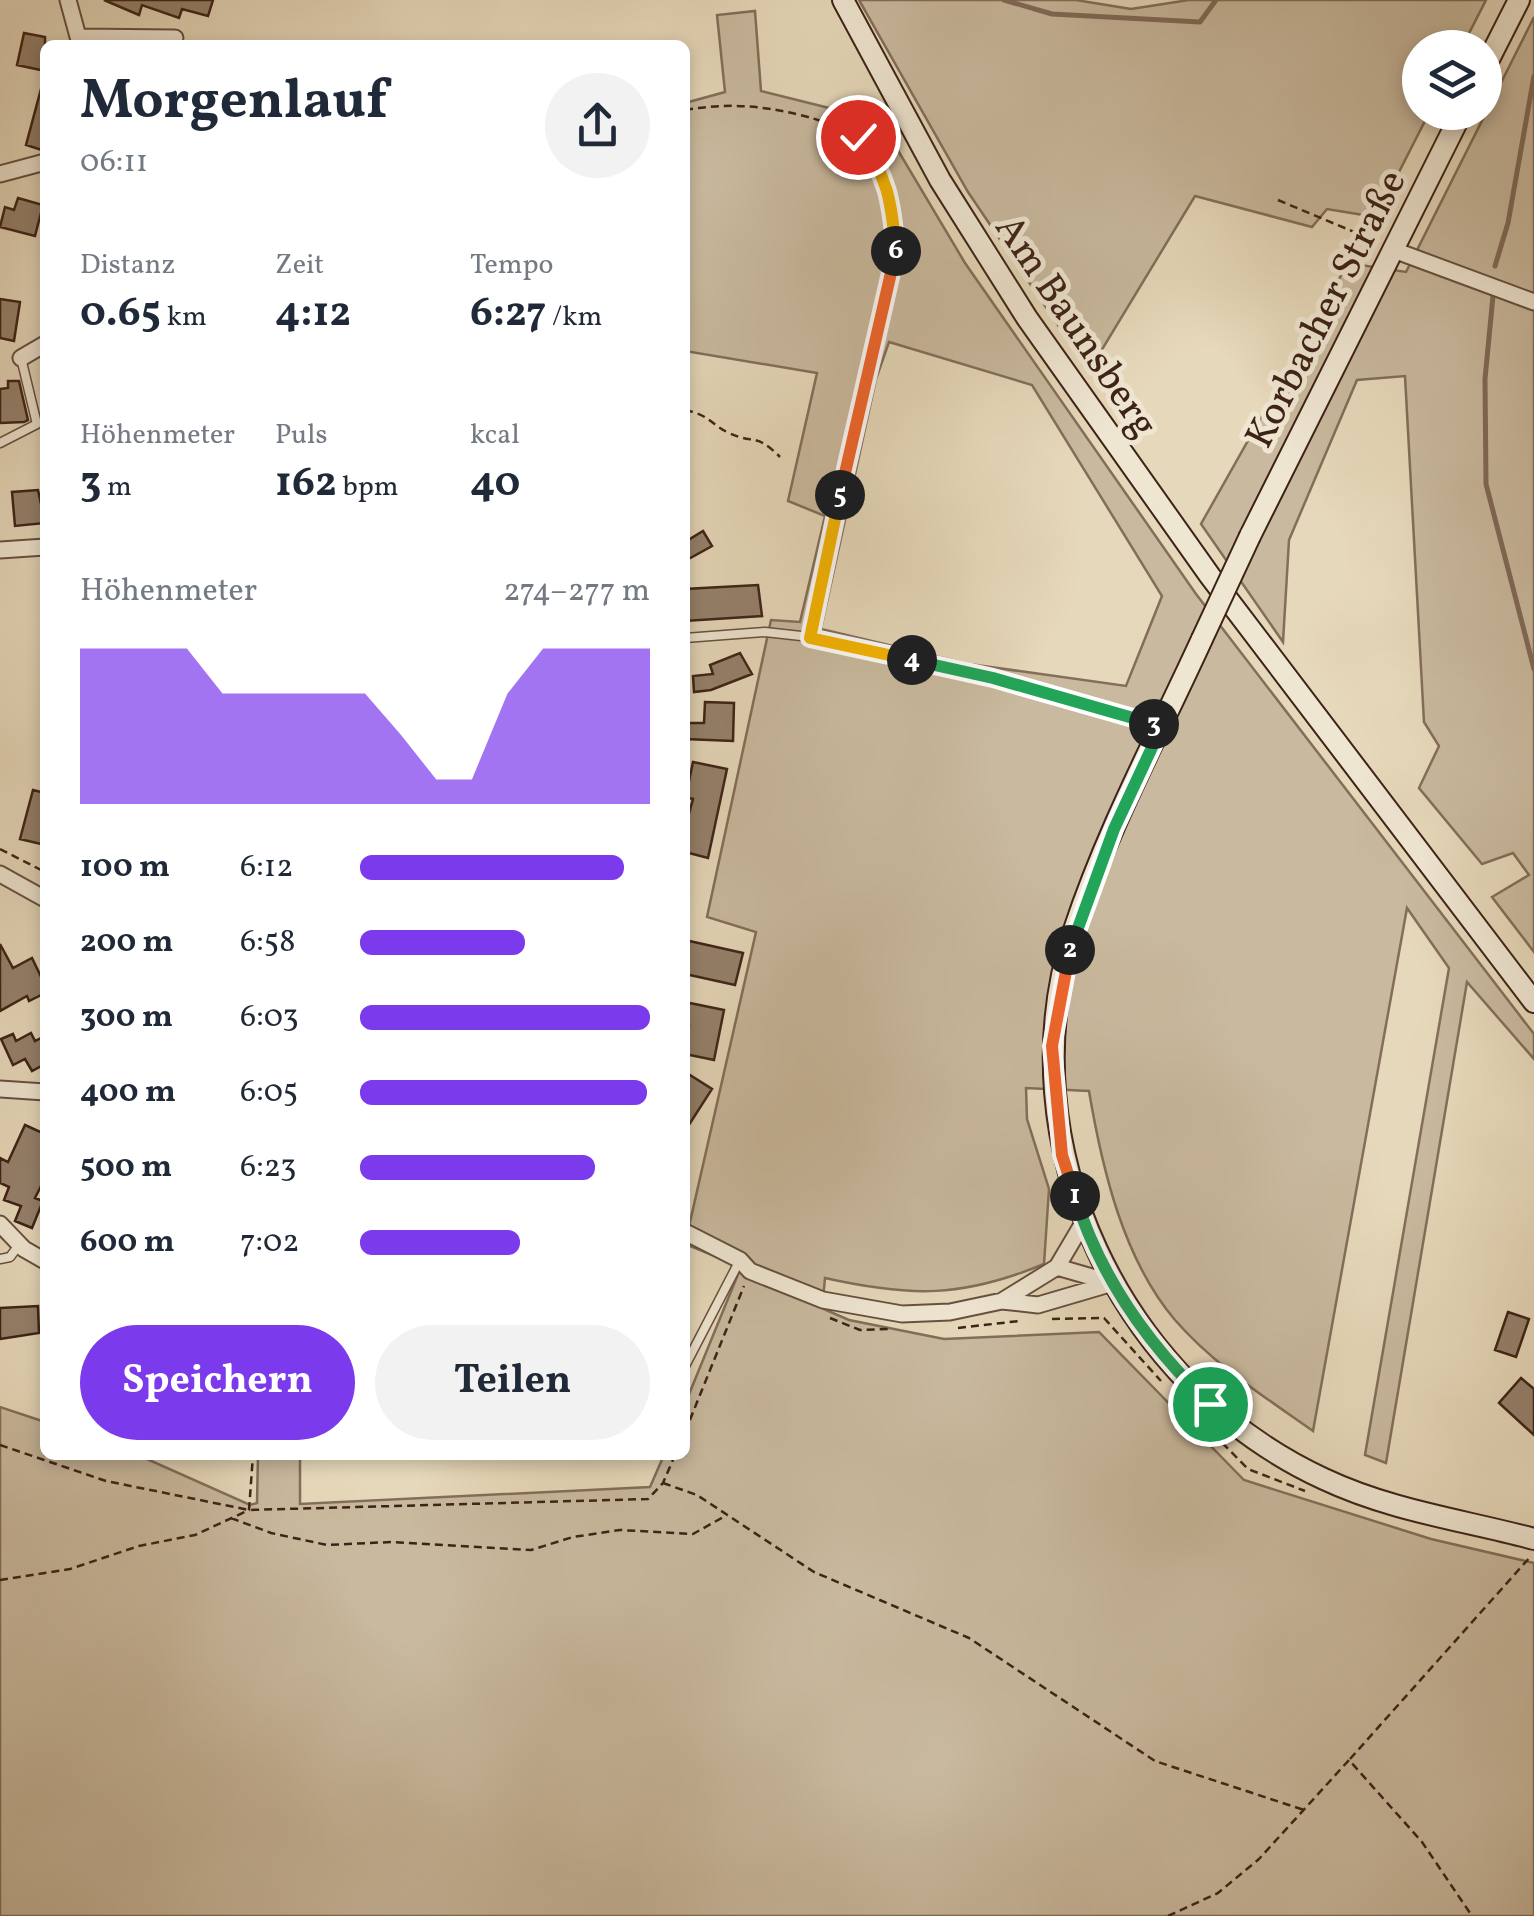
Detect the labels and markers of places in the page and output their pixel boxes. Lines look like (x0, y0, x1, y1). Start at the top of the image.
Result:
pin (816, 95, 901, 180)
pin: 6 (871, 226, 921, 276)
pin: 5 (815, 470, 865, 520)
pin: 4 (887, 635, 937, 685)
pin: 3 (1129, 699, 1179, 749)
pin: 2 (1045, 925, 1095, 975)
pin: 1 (1050, 1171, 1100, 1221)
pin (1168, 1362, 1253, 1447)

